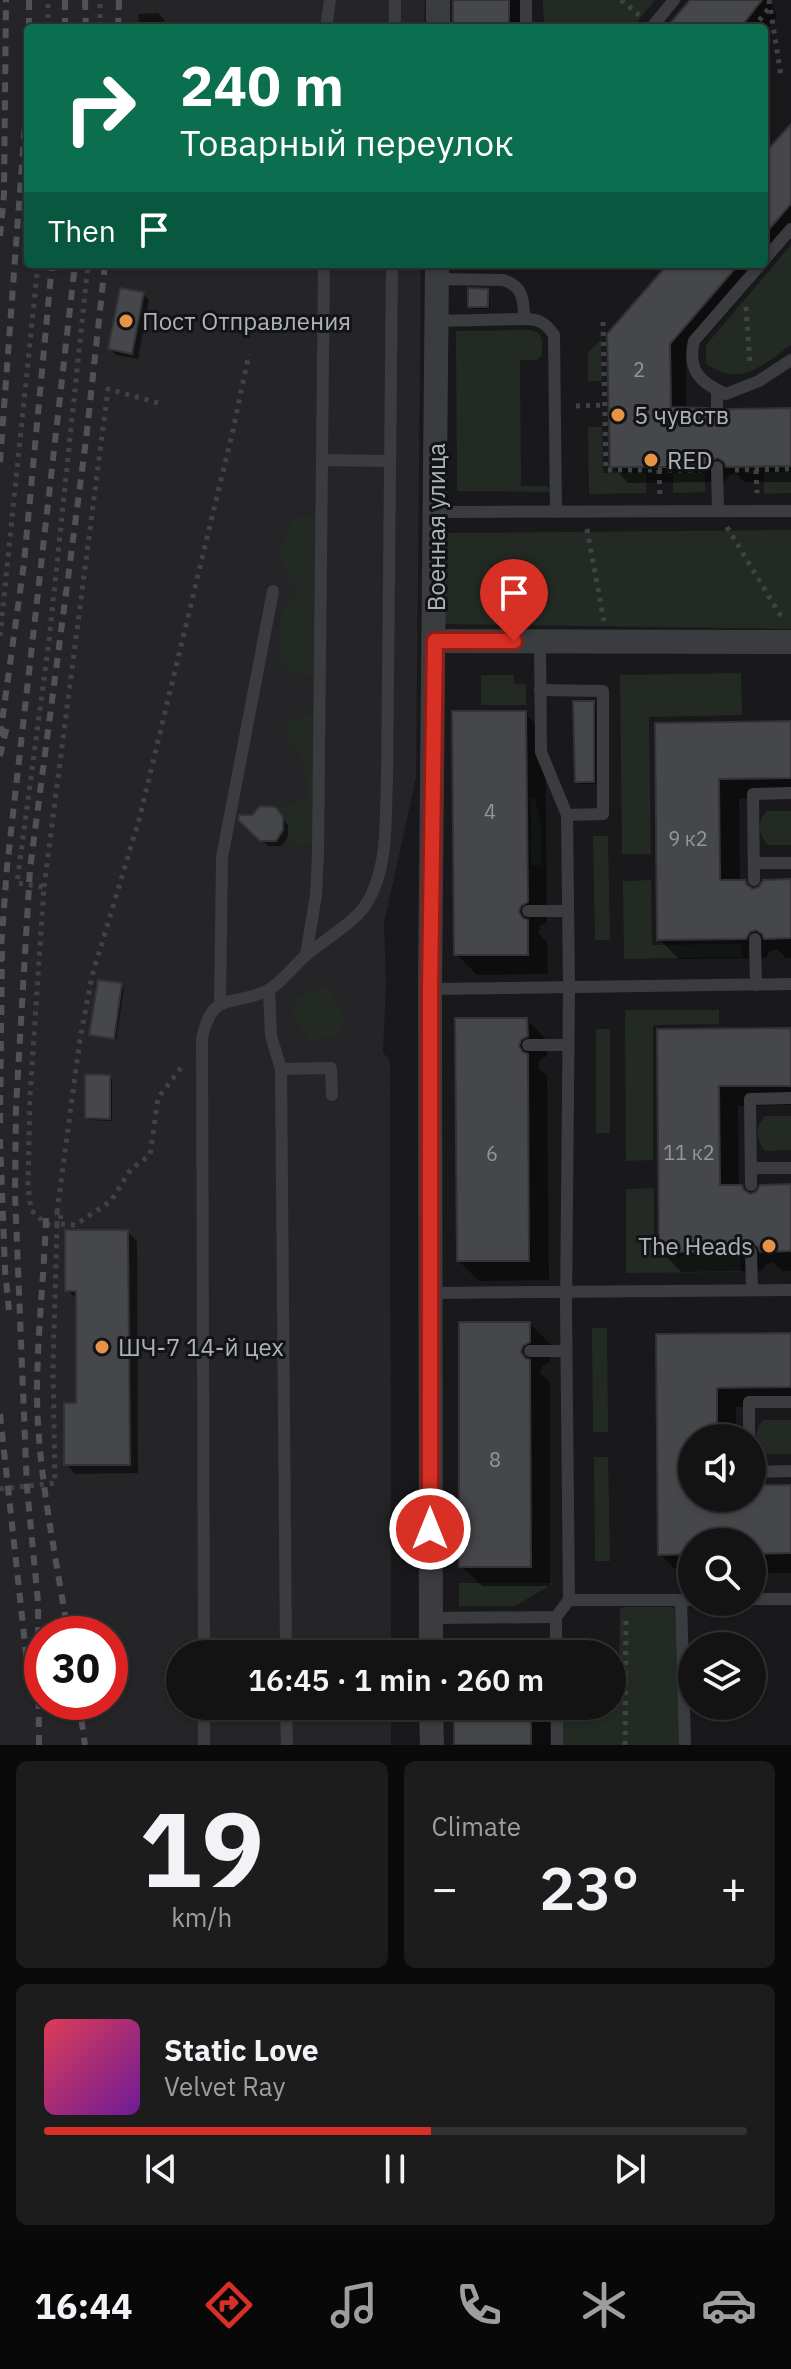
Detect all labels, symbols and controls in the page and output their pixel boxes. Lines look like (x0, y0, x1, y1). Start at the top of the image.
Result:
text: 240 m (180, 49, 344, 121)
icon: right (48, 56, 152, 160)
text: Товарный переулок (180, 119, 514, 166)
icon: arrive (132, 208, 176, 252)
text: Then (48, 211, 116, 250)
place label: Пост Отправления (142, 305, 351, 337)
marker: Пост Отправления (117, 312, 135, 330)
house number: 2 (633, 356, 645, 383)
place label: 5 чувств (634, 399, 729, 431)
marker: 5 чувств (609, 406, 627, 424)
street label: Военная улица (420, 443, 452, 611)
place label: RED (667, 444, 712, 476)
marker: RED (642, 451, 660, 469)
pin (480, 559, 548, 641)
icon: arrive (492, 571, 536, 615)
house number: 4 (484, 798, 496, 825)
house number: 9 к2 (668, 825, 708, 852)
house number: 11 к2 (663, 1139, 715, 1166)
house number: 6 (486, 1140, 498, 1167)
place label: The Heads (638, 1230, 753, 1262)
marker: The Heads (760, 1237, 778, 1255)
place label: ШЧ-7 14-й цех (118, 1331, 284, 1363)
marker: ШЧ-7 14-й цех (93, 1338, 111, 1356)
map controls (678, 1424, 766, 1720)
button: sound (678, 1424, 766, 1512)
house number: 8 (489, 1446, 501, 1473)
position arrow (388, 1487, 472, 1571)
button: search (678, 1528, 766, 1616)
speed limit sign: 30 (24, 1616, 128, 1720)
button: layers (678, 1632, 766, 1720)
text: 16:45 · 1 min · 260 m (248, 1660, 544, 1699)
text: 19 (139, 1780, 264, 1916)
text: Climate (432, 1809, 521, 1843)
text: 23° (539, 1848, 639, 1927)
text: − (432, 1859, 458, 1916)
text: + (721, 1859, 747, 1916)
text: km/h (171, 1900, 232, 1934)
text: Static Love (164, 2030, 319, 2069)
text: Velvet Ray (164, 2069, 285, 2103)
icon: previous (139, 2147, 183, 2191)
icon: pause (373, 2147, 417, 2191)
icon: next (608, 2147, 652, 2191)
icon: directions (201, 2277, 257, 2333)
icon: music (326, 2277, 382, 2333)
icon: phone (451, 2277, 507, 2333)
icon: climate (576, 2277, 632, 2333)
icon: car (701, 2277, 757, 2333)
text: 16:44 (34, 2282, 133, 2329)

